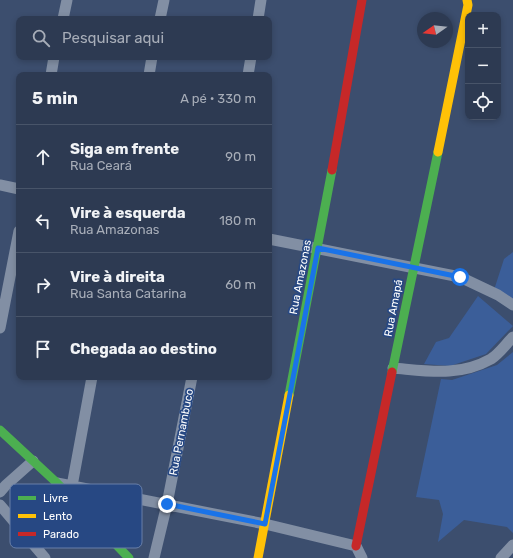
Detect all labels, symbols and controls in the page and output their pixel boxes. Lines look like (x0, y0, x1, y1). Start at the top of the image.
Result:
north arrow (417, 12, 453, 48)
map controls (465, 12, 501, 120)
button: + (465, 12, 501, 48)
search box (16, 16, 272, 60)
icon: search (30, 27, 52, 49)
text: Pesquisar aqui (62, 29, 164, 47)
button: − (465, 48, 501, 84)
button: locate (465, 84, 501, 120)
text: 5 min (32, 88, 78, 108)
text: A pé · 330 m (180, 91, 256, 106)
text: Siga em frente (70, 140, 179, 158)
icon: ahead (32, 146, 54, 168)
text: 90 m (225, 149, 256, 164)
text: Rua Ceará (70, 158, 132, 173)
text: Vire à esquerda (70, 204, 186, 222)
icon: left (32, 210, 54, 232)
text: 180 m (219, 213, 256, 228)
text: Rua Amazonas (70, 222, 159, 237)
street label: Rua Amazonas (287, 238, 314, 315)
text: Vire à direita (70, 268, 165, 286)
route start (451, 268, 469, 286)
icon: right (32, 274, 54, 296)
text: 60 m (225, 277, 256, 292)
street label: Rua Amapá (382, 278, 405, 338)
text: Rua Santa Catarina (70, 286, 186, 301)
icon: arrive (32, 338, 54, 360)
text: Chegada ao destino (70, 340, 217, 358)
street label: Rua Pernambuco (167, 388, 196, 477)
legend (10, 484, 142, 548)
text: Livre (43, 492, 68, 505)
route end (158, 495, 176, 513)
text: Lento (43, 510, 72, 523)
text: Parado (43, 528, 79, 541)

